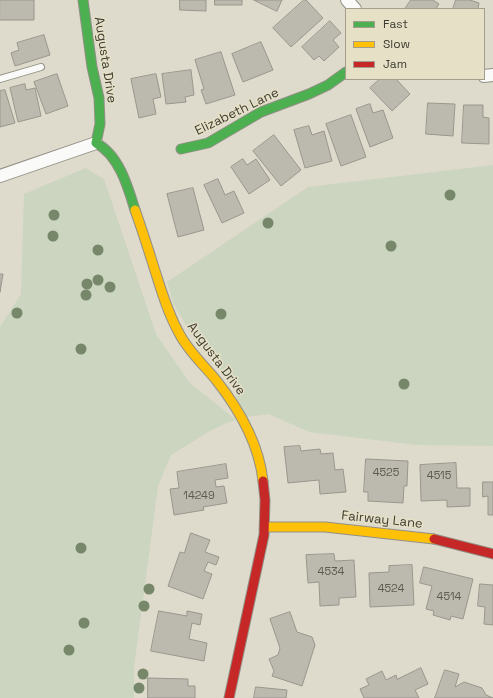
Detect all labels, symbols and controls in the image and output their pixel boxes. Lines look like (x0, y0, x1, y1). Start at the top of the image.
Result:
legend (345, 8, 485, 80)
street label: Augusta Drive (90, 16, 120, 104)
text: Fast (383, 16, 408, 32)
text: Slow (383, 36, 410, 52)
text: Jam (383, 56, 407, 72)
street label: Elizabeth Lane (193, 85, 281, 139)
street label: Augusta Drive (184, 320, 248, 398)
house number: 4525 (373, 466, 399, 480)
house number: 4515 (427, 469, 451, 483)
house number: 14249 (183, 489, 215, 503)
street label: Fairway Lane (341, 508, 423, 532)
house number: 4534 (318, 565, 344, 579)
house number: 4524 (378, 582, 404, 596)
house number: 4514 (437, 590, 461, 604)

